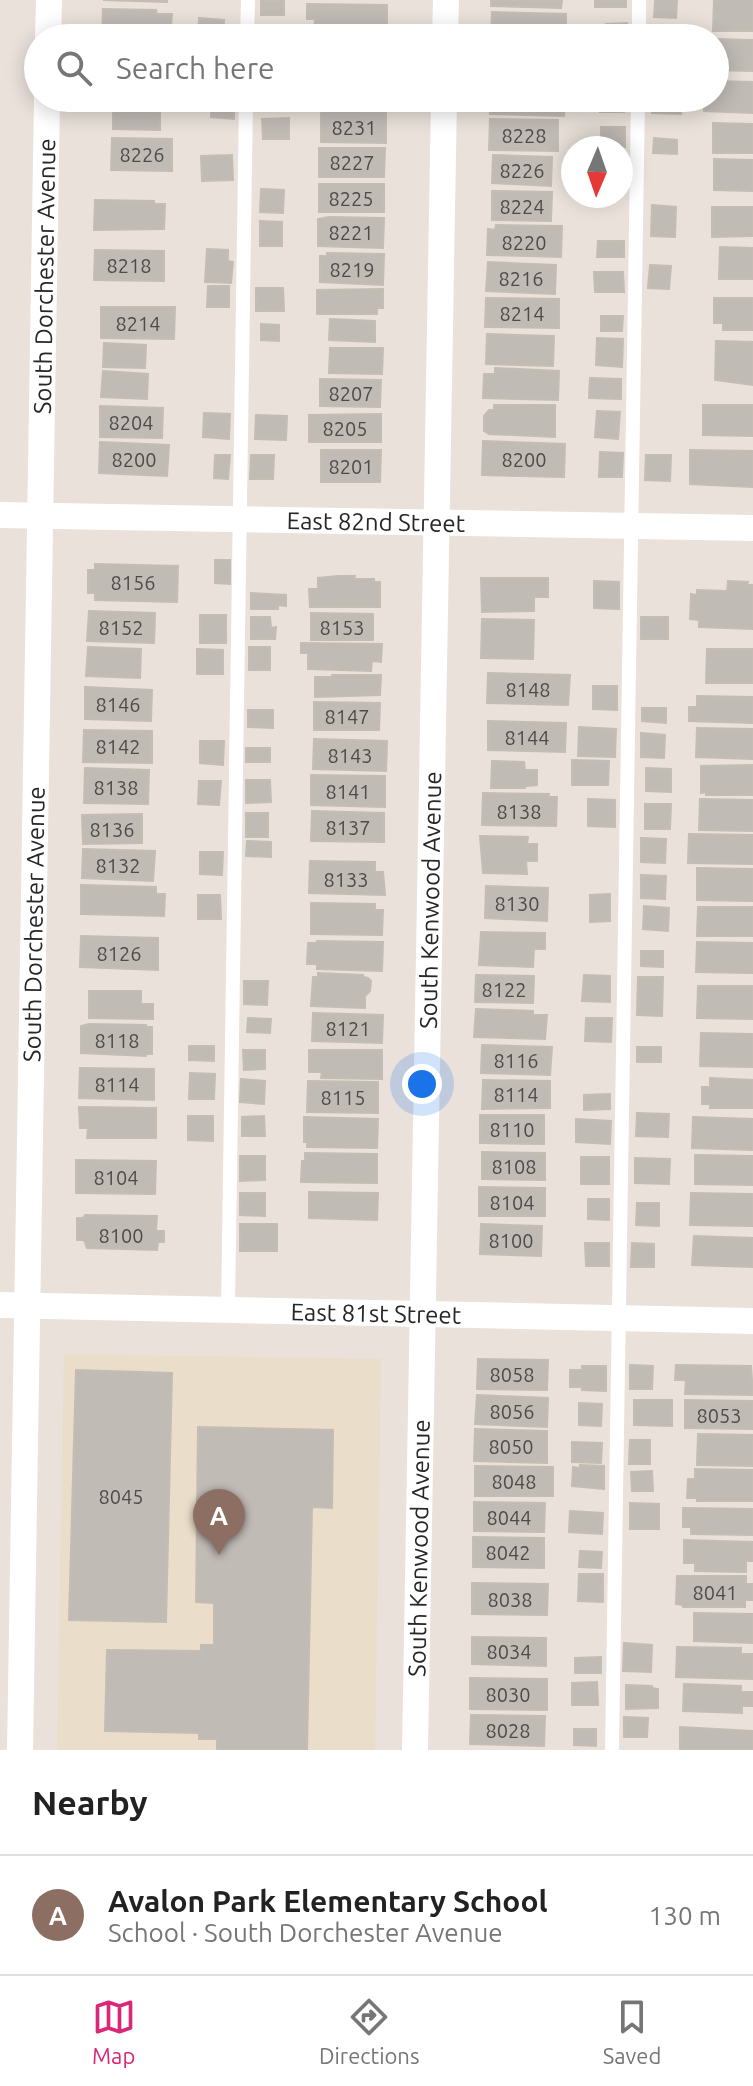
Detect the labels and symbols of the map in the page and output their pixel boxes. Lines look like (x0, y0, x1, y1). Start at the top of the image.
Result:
house number: 8231 (331, 116, 377, 139)
house number: 8228 (501, 124, 547, 147)
north arrow (561, 136, 633, 208)
street label: South Dorchester Avenue (28, 138, 60, 414)
house number: 8226 (119, 143, 165, 166)
house number: 8227 (329, 151, 375, 174)
house number: 8226 (499, 159, 545, 182)
house number: 8225 (328, 187, 374, 210)
house number: 8224 (499, 195, 545, 218)
house number: 8221 (328, 221, 374, 244)
house number: 8220 (501, 231, 547, 254)
house number: 8218 (106, 254, 152, 277)
house number: 8219 (329, 258, 375, 281)
house number: 8216 (498, 267, 544, 290)
house number: 8214 (499, 302, 545, 325)
house number: 8214 (115, 312, 161, 335)
house number: 8207 (328, 382, 374, 405)
house number: 8204 (108, 411, 154, 434)
house number: 8205 (322, 417, 368, 440)
house number: 8200 (111, 448, 157, 471)
house number: 8200 (501, 448, 547, 471)
house number: 8201 (328, 455, 374, 478)
street label: East 82nd Street (286, 506, 466, 537)
house number: 8156 (110, 571, 156, 594)
house number: 8152 (98, 616, 144, 639)
house number: 8153 (319, 616, 365, 639)
house number: 8148 (505, 678, 551, 701)
house number: 8146 (95, 693, 141, 716)
house number: 8147 (324, 705, 370, 728)
house number: 8144 (504, 726, 550, 749)
house number: 8142 (95, 735, 141, 758)
house number: 8143 (327, 744, 373, 767)
street label: South Kenwood Avenue (414, 771, 446, 1029)
house number: 8138 (93, 776, 139, 799)
house number: 8141 (325, 780, 371, 803)
street label: South Dorchester Avenue (18, 786, 49, 1062)
house number: 8138 (496, 800, 542, 823)
house number: 8137 (325, 816, 371, 839)
house number: 8136 (89, 818, 135, 841)
house number: 8132 (95, 854, 141, 877)
house number: 8133 (323, 868, 369, 891)
house number: 8130 (494, 892, 540, 915)
house number: 8126 (96, 942, 142, 965)
house number: 8122 (481, 978, 527, 1001)
house number: 8121 (325, 1017, 371, 1040)
house number: 8118 (94, 1029, 140, 1052)
house number: 8116 (493, 1049, 539, 1072)
your location (402, 1064, 442, 1104)
house number: 8114 (94, 1073, 140, 1096)
house number: 8114 (493, 1083, 539, 1106)
house number: 8115 (320, 1086, 366, 1109)
house number: 8110 (489, 1118, 535, 1141)
house number: 8108 (491, 1155, 537, 1178)
house number: 8104 (93, 1166, 139, 1189)
house number: 8104 (489, 1191, 535, 1214)
house number: 8100 (98, 1224, 144, 1247)
house number: 8100 (488, 1229, 534, 1252)
street label: East 81st Street (290, 1298, 462, 1328)
house number: 8058 (489, 1363, 535, 1386)
house number: 8056 (489, 1400, 535, 1423)
house number: 8053 (696, 1404, 742, 1427)
street label: South Kenwood Avenue (403, 1419, 434, 1677)
house number: 8050 (488, 1435, 534, 1458)
house number: 8048 (491, 1470, 537, 1493)
house number: 8045 (98, 1485, 144, 1508)
pin: A (193, 1489, 245, 1555)
house number: 8044 (486, 1506, 532, 1529)
house number: 8042 (485, 1541, 531, 1564)
house number: 8041 (692, 1581, 738, 1604)
house number: 8038 (487, 1588, 533, 1611)
house number: 8034 (486, 1640, 532, 1663)
house number: 8030 (485, 1683, 531, 1706)
house number: 8028 (485, 1719, 531, 1742)

